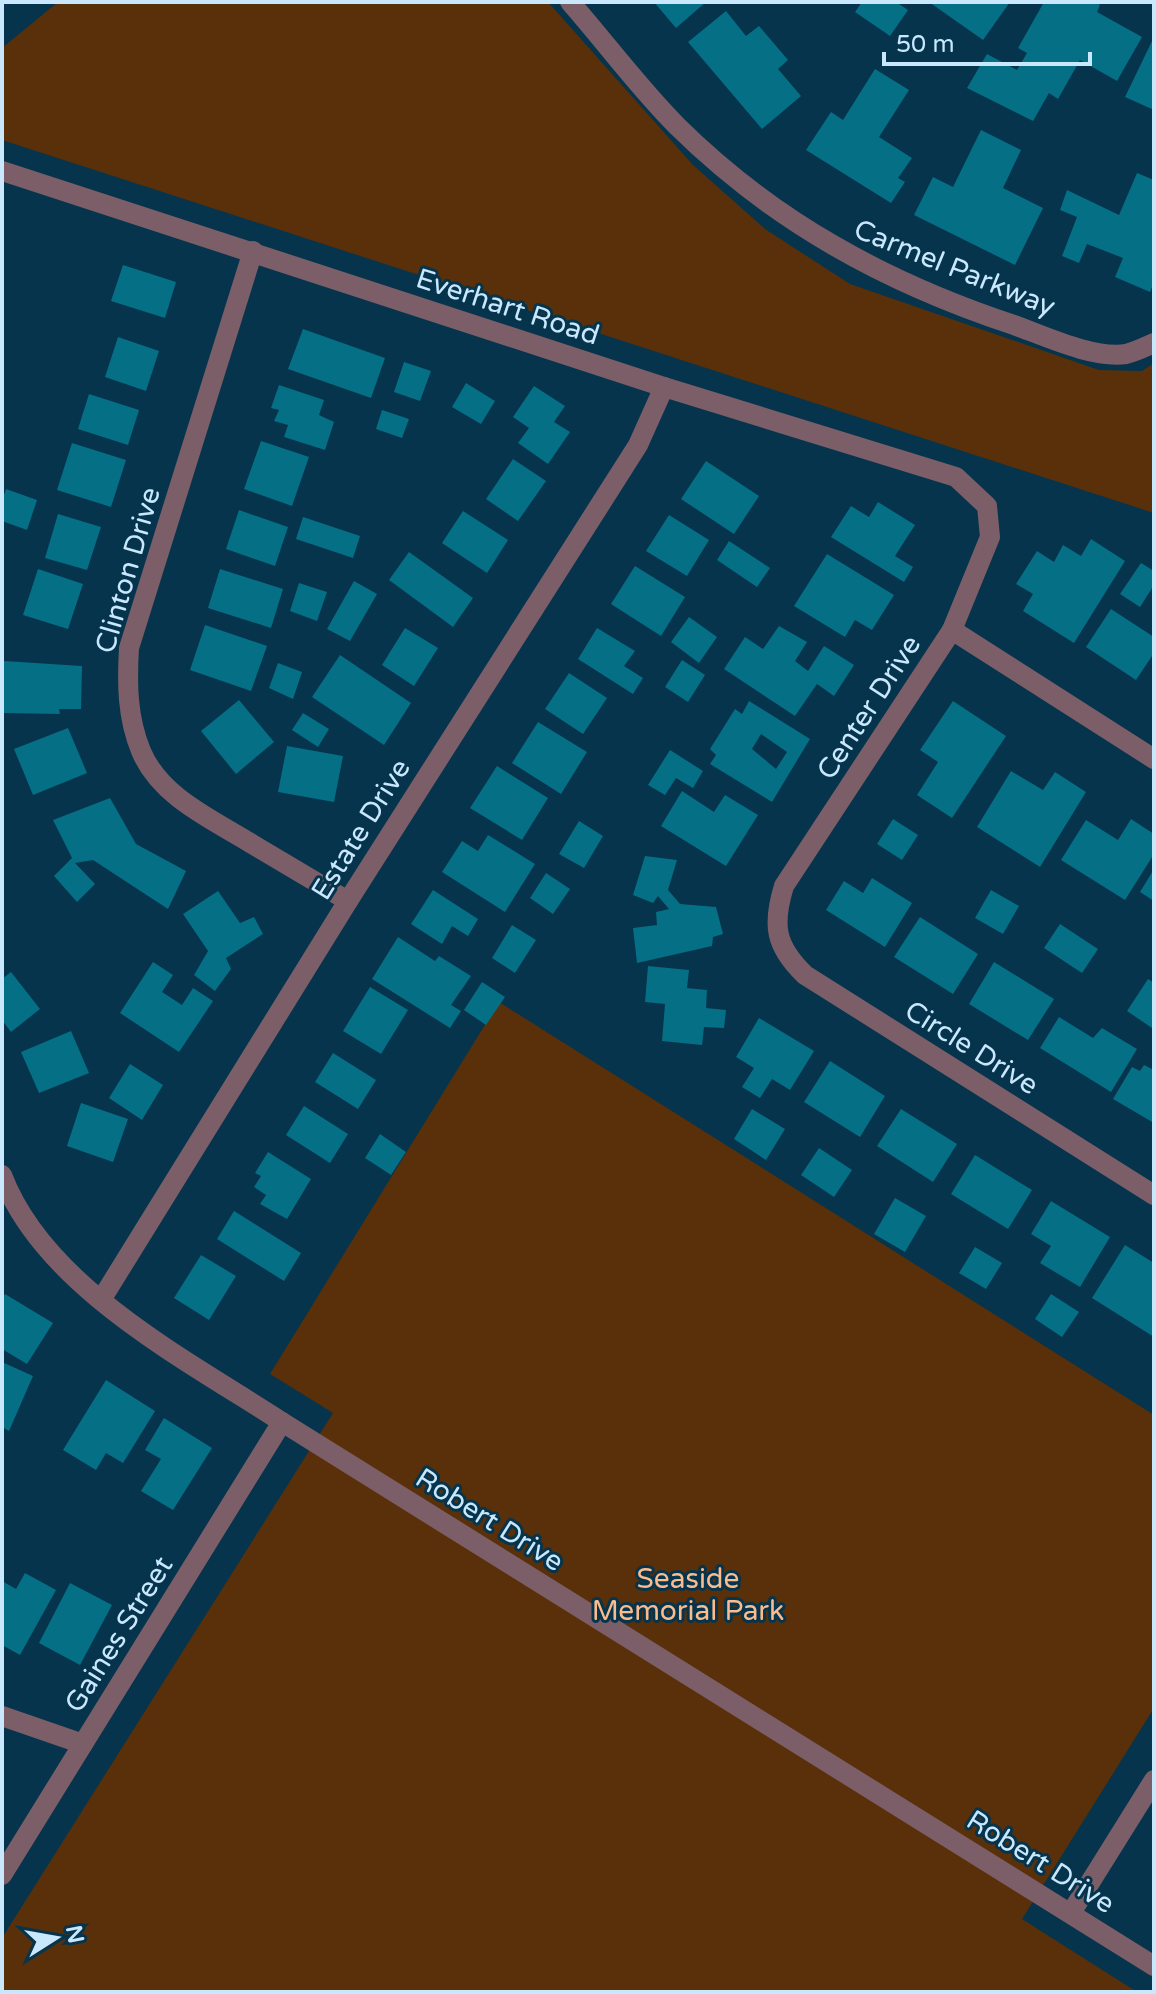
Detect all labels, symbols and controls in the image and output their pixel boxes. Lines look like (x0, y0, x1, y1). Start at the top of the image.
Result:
scale bar (884, 16, 1090, 66)
text: 50 m (896, 30, 954, 59)
street label: Carmel Parkway (849, 212, 1060, 324)
street label: Everhart Road (412, 261, 604, 353)
street label: Clinton Drive (88, 483, 168, 657)
street label: Center Drive (810, 629, 928, 786)
street label: Estate Drive (304, 753, 418, 906)
street label: Circle Drive (899, 993, 1044, 1102)
street label: Robert Drive (409, 1461, 570, 1579)
street label: Gaines Street (57, 1550, 180, 1719)
park label: Seaside Memorial Park (592, 1562, 784, 1628)
street label: Robert Drive (960, 1803, 1121, 1921)
north arrow (16, 1898, 96, 1978)
text: N (60, 1923, 89, 1946)

